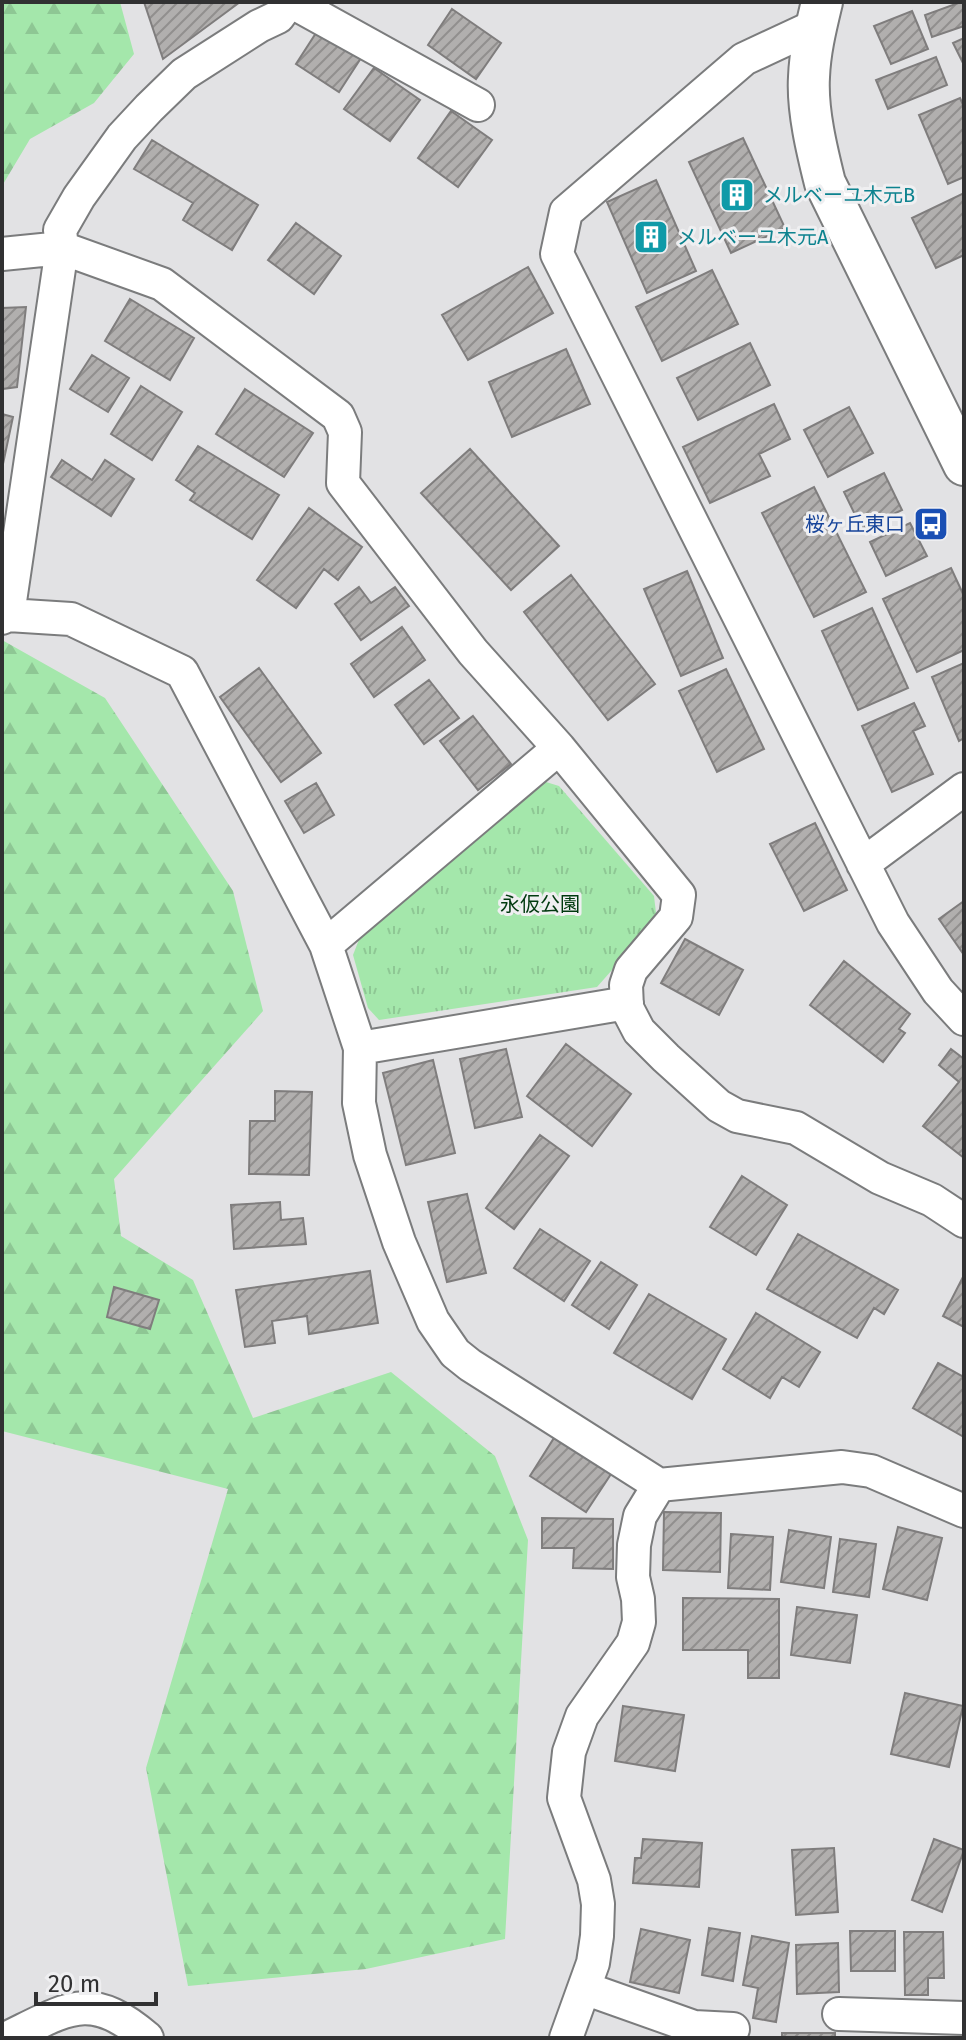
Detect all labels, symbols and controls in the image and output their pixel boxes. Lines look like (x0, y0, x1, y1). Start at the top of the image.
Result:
building icon: メルベーユ木元B (718, 176, 756, 214)
place label: メルベーユ木元B (763, 183, 915, 207)
building icon: メルベーユ木元A (632, 218, 670, 256)
place label: メルベーユ木元A (677, 225, 829, 249)
bus stop icon: 桜ヶ丘東口 (912, 505, 950, 543)
place label: 桜ヶ丘東口 (805, 512, 905, 536)
park label: 永仮公園 (500, 892, 580, 916)
scale bar (36, 1956, 156, 2006)
text: 20 m (48, 1970, 100, 1998)

